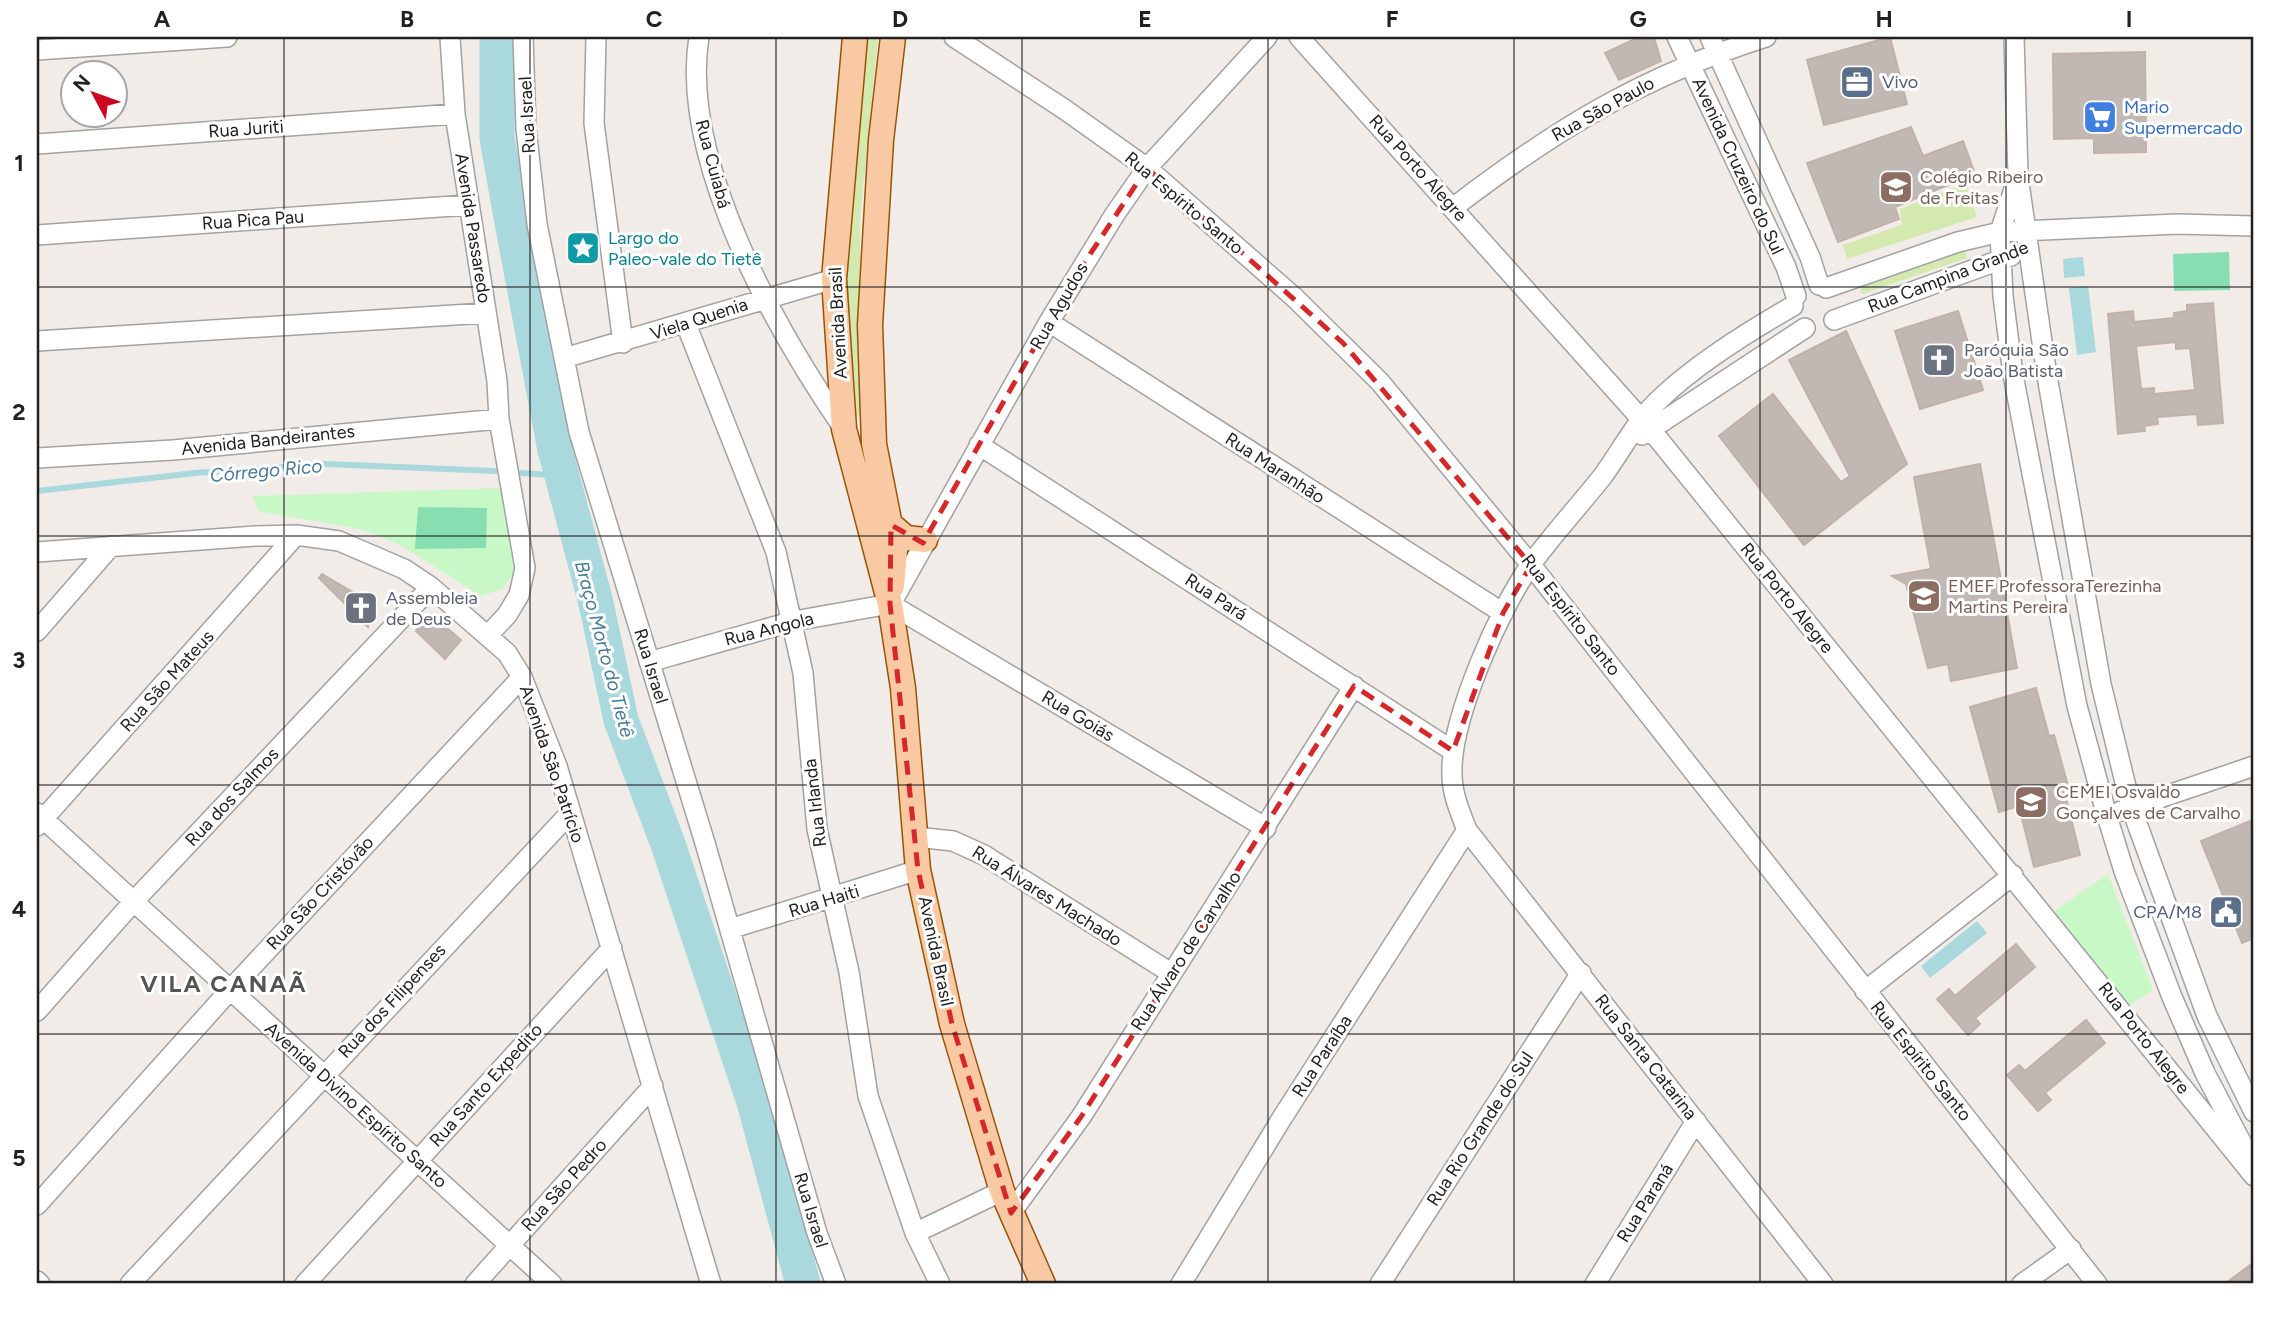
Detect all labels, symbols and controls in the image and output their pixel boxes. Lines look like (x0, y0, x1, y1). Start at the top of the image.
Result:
text: A (154, 5, 171, 33)
text: B (400, 5, 414, 33)
text: C (646, 5, 663, 33)
text: D (892, 5, 908, 33)
text: E (1138, 5, 1152, 33)
text: F (1386, 5, 1399, 33)
text: G (1629, 5, 1647, 33)
text: H (1875, 5, 1893, 33)
text: I (2126, 5, 2132, 33)
north arrow (60, 60, 130, 130)
office icon: Vivo (1838, 63, 1876, 101)
text: N (68, 70, 95, 96)
place label: Vivo (1882, 71, 1918, 93)
street label: Rua São Paulo (1548, 72, 1658, 146)
street label: Avenida Cruzeiro do Sul (1687, 74, 1789, 258)
street label: Rua Israel (514, 76, 540, 154)
place label: Mario Supermercado (2124, 96, 2243, 139)
supermarket icon: Mario Supermercado (2081, 98, 2119, 136)
street label: Rua Porto Alegre (1364, 110, 1472, 226)
street label: Rua Juriti (208, 115, 284, 143)
street label: Rua Cuiabá (691, 117, 735, 211)
street label: Rua Espírito Santo (1120, 147, 1248, 259)
text: 1 (14, 149, 24, 177)
street label: Avenida Passaredo (450, 151, 496, 305)
place label: Colégio Ribeiro de Freitas (1920, 166, 2043, 209)
school or university icon: Colégio Ribeiro de Freitas (1877, 168, 1915, 206)
street label: Rua Pica Pau (201, 205, 305, 235)
place label: Largo do Paleo-vale do Tietê (608, 227, 762, 270)
place icon: Largo do Paleo-vale do Tietê (564, 229, 602, 267)
street label: Rua Campina Grande (1865, 236, 2032, 318)
street label: Rua Agudos (1025, 258, 1093, 354)
street label: Avenida Brasil (824, 266, 852, 380)
street label: Viela Quenia (647, 293, 751, 345)
place label: Paróquia São João Batista (1964, 339, 2069, 382)
church icon: Paróquia São João Batista (1920, 341, 1958, 379)
text: 2 (12, 398, 26, 426)
street label: Avenida Bandeirantes (180, 420, 356, 460)
street label: Rua Maranhão (1221, 428, 1329, 508)
water label: Córrego Rico (209, 454, 323, 487)
street label: Rua Porto Alegre (1736, 538, 1838, 658)
street label: Rua Espírito Santo (1517, 550, 1625, 680)
water label: Braço Morto do Tietê (570, 558, 639, 741)
street label: Rua Pará (1181, 569, 1251, 625)
place label: EMEF ProfessoraTerezinha Martins Pereira (1948, 575, 2161, 618)
school or university icon: EMEF ProfessoraTerezinha Martins Pereira (1905, 577, 1943, 615)
place label: Assembleia de Deus (386, 587, 478, 630)
church icon: Assembleia de Deus (342, 589, 380, 627)
street label: Rua Angola (722, 607, 816, 651)
street label: Rua São Mateus (116, 626, 218, 736)
street label: Rua Israel (629, 626, 673, 706)
text: 3 (13, 646, 25, 674)
street label: Avenida São Patrício (515, 682, 589, 846)
street label: Rua Goiás (1038, 686, 1118, 746)
street label: Rua dos Salmos (181, 743, 283, 851)
street label: Rua Irlanda (799, 758, 831, 848)
place label: CEMEI Osvaldo Gonçalves de Carvalho (2056, 781, 2241, 824)
school or university icon: CEMEI Osvaldo Gonçalves de Carvalho (2012, 783, 2050, 821)
street label: Rua São Cristóvão (262, 832, 378, 954)
street label: Rua Álvares Machado (968, 841, 1126, 951)
street label: Rua Álvaro de Carvalho (1126, 867, 1246, 1035)
street label: Rua Haiti (786, 880, 862, 922)
public building icon: CPA/M8 (2207, 893, 2245, 931)
street label: Avenida Brasil (914, 894, 958, 1008)
text: 4 (12, 895, 26, 923)
place label: CPA/M8 (2133, 901, 2202, 923)
street label: Rua dos Filipenses (333, 939, 451, 1063)
district label: VILA CANAÃ (140, 969, 308, 998)
street label: Rua Porto Alegre (2094, 978, 2195, 1098)
street label: Rua Santa Catarina (1590, 990, 1702, 1124)
street label: Rua Espírito Santo (1866, 996, 1976, 1126)
street label: Rua Paraíba (1287, 1011, 1357, 1101)
street label: Avenida Divino Espírito Santo (260, 1017, 452, 1193)
street label: Rua Santo Expedito (425, 1019, 547, 1151)
street label: Rua Rio Grande do Sul (1422, 1048, 1538, 1210)
street label: Rua São Pedro (517, 1134, 611, 1236)
text: 5 (12, 1144, 26, 1172)
street label: Rua Paraná (1612, 1159, 1678, 1247)
street label: Rua Israel (789, 1170, 833, 1250)

